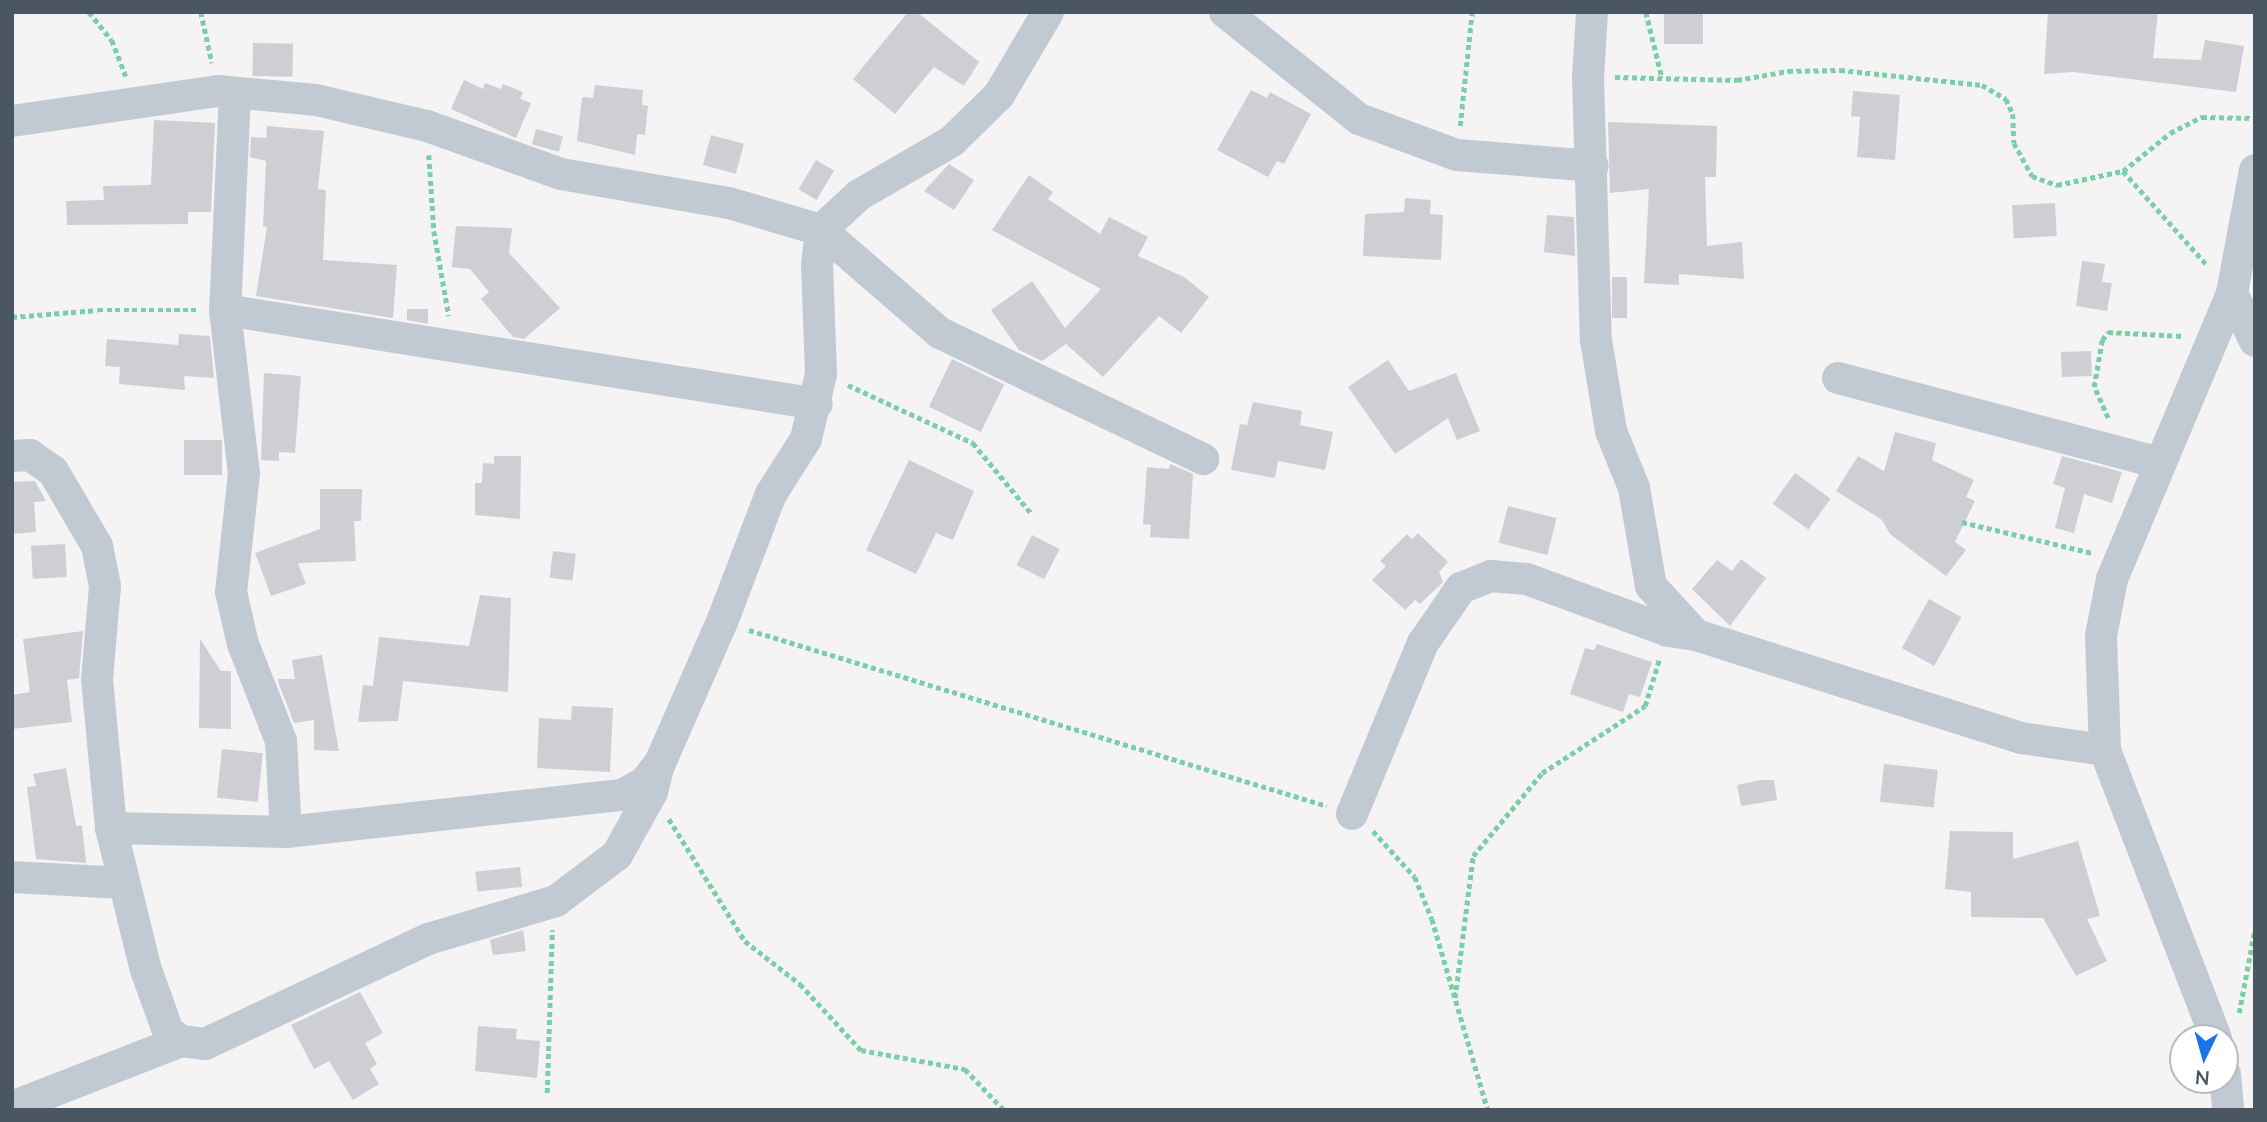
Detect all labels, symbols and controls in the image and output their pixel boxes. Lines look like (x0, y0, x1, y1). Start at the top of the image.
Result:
north arrow (2169, 1024, 2239, 1094)
text: N (2194, 1066, 2211, 1091)

